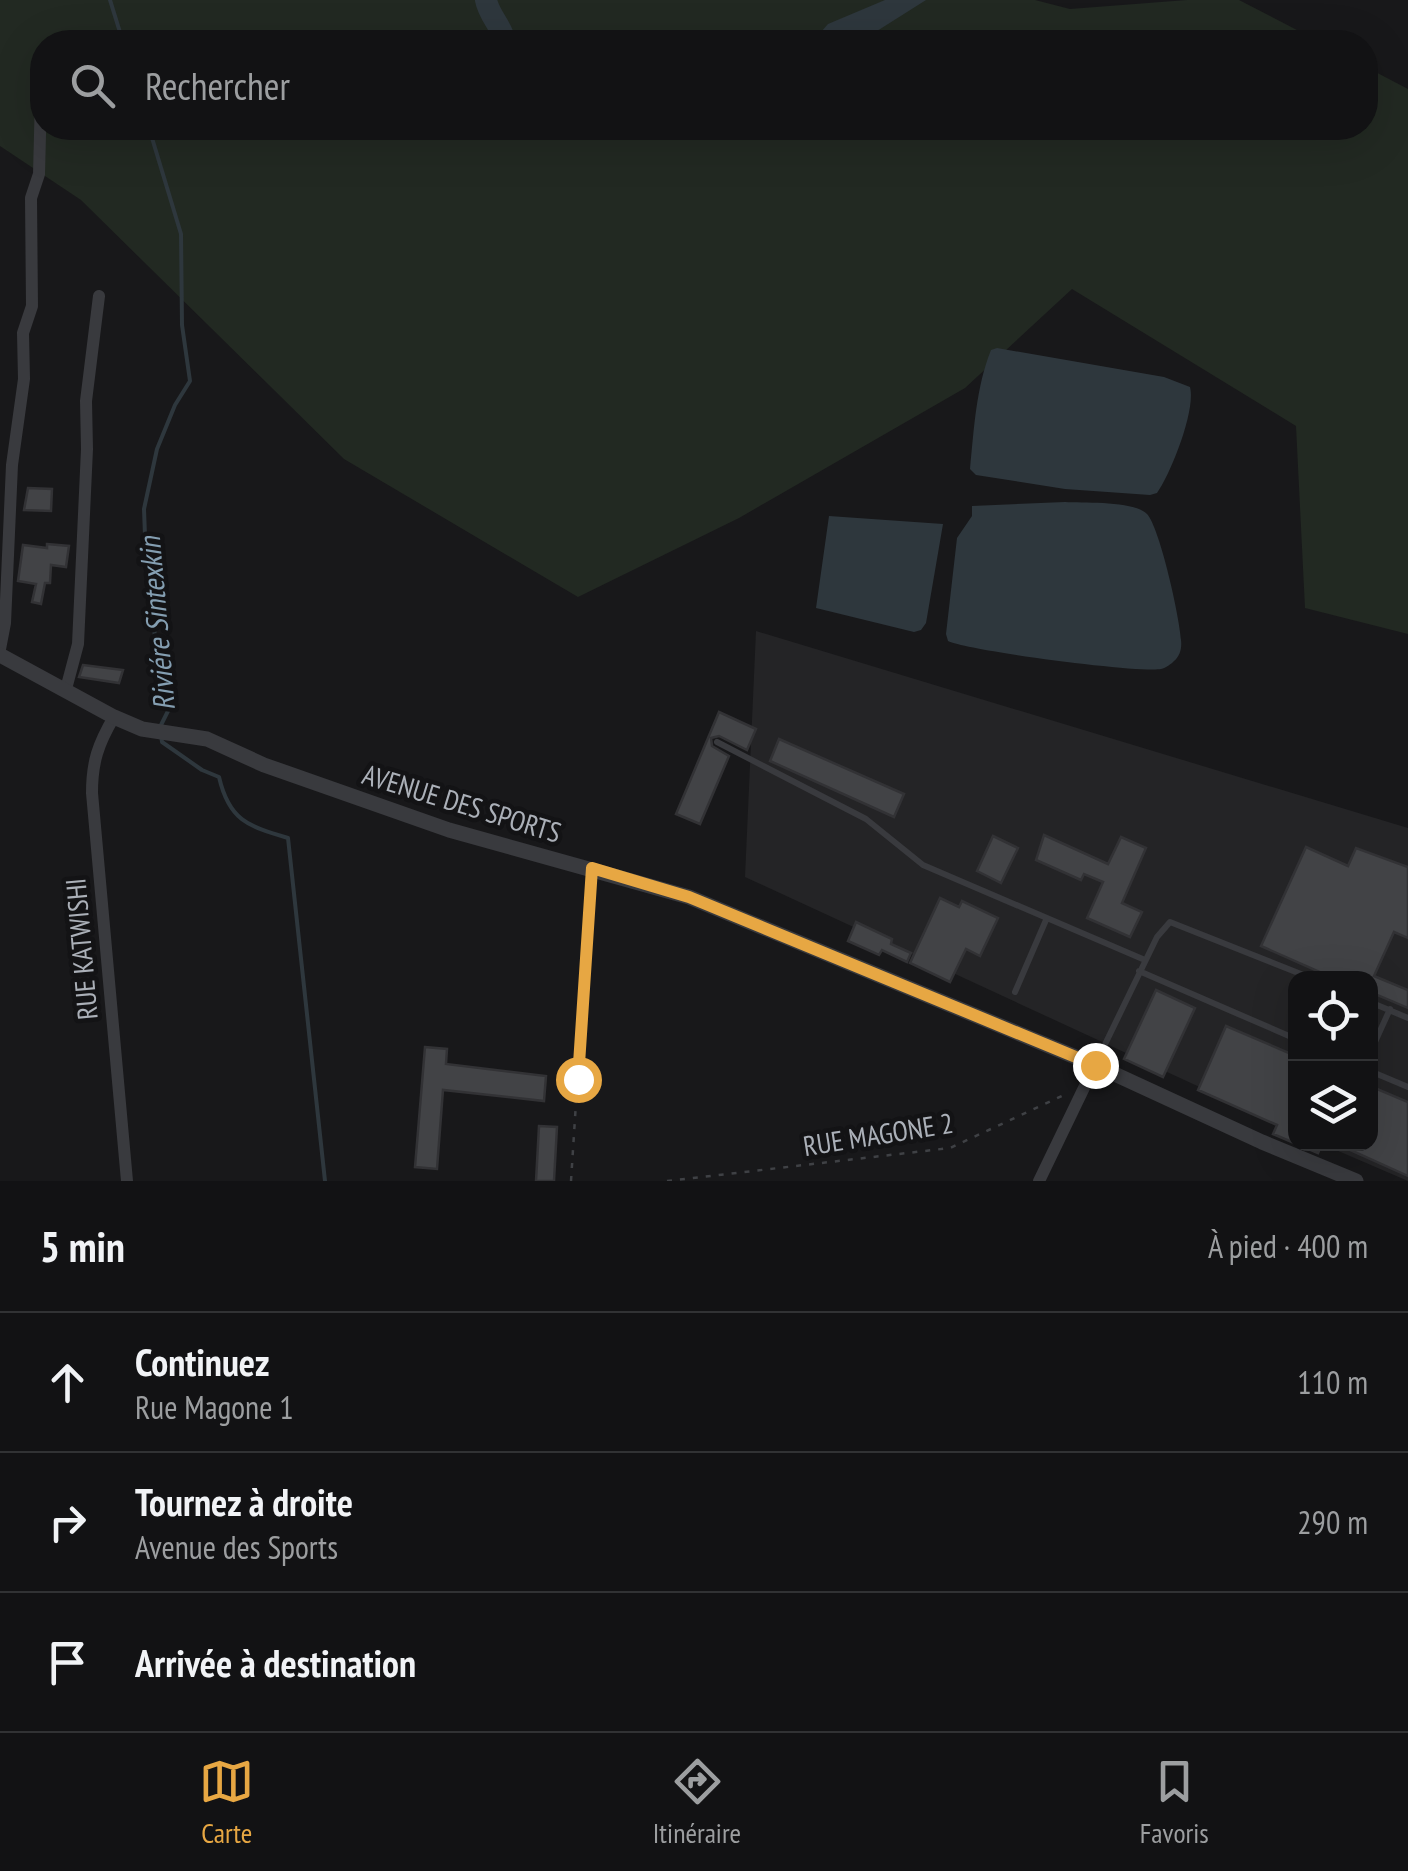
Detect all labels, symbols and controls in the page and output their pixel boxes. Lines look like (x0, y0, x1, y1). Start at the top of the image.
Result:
search box (30, 30, 1378, 140)
icon: search (65, 58, 120, 113)
text: Rechercher (145, 61, 290, 110)
water label: Riviére Sintexkin (129, 534, 183, 713)
street label: AVENUE DES SPORTS (358, 755, 566, 851)
street label: RUE KATWISHI (56, 877, 106, 1021)
map controls (1288, 971, 1378, 1151)
button: locate (1288, 971, 1378, 1061)
route end (1073, 1043, 1119, 1089)
route start (556, 1057, 602, 1103)
button: layers (1288, 1061, 1378, 1151)
street label: RUE MAGONE 2 (800, 1104, 956, 1164)
text: 5 min (40, 1219, 125, 1274)
text: À pied · 400 m (1208, 1225, 1368, 1267)
text: Continuez (135, 1337, 270, 1386)
icon: ahead (40, 1355, 95, 1410)
text: 110 m (1297, 1361, 1368, 1403)
text: Rue Magone 1 (135, 1386, 294, 1428)
text: Tournez à droite (135, 1477, 353, 1526)
icon: right (40, 1495, 95, 1550)
text: 290 m (1297, 1501, 1368, 1543)
text: Avenue des Sports (135, 1526, 338, 1568)
icon: arrive (40, 1635, 95, 1690)
text: Arrivée à destination (135, 1638, 416, 1687)
tab: Carte (199, 1754, 254, 1851)
tab: Itinéraire (653, 1754, 741, 1851)
tab: Favoris (1140, 1754, 1209, 1851)

